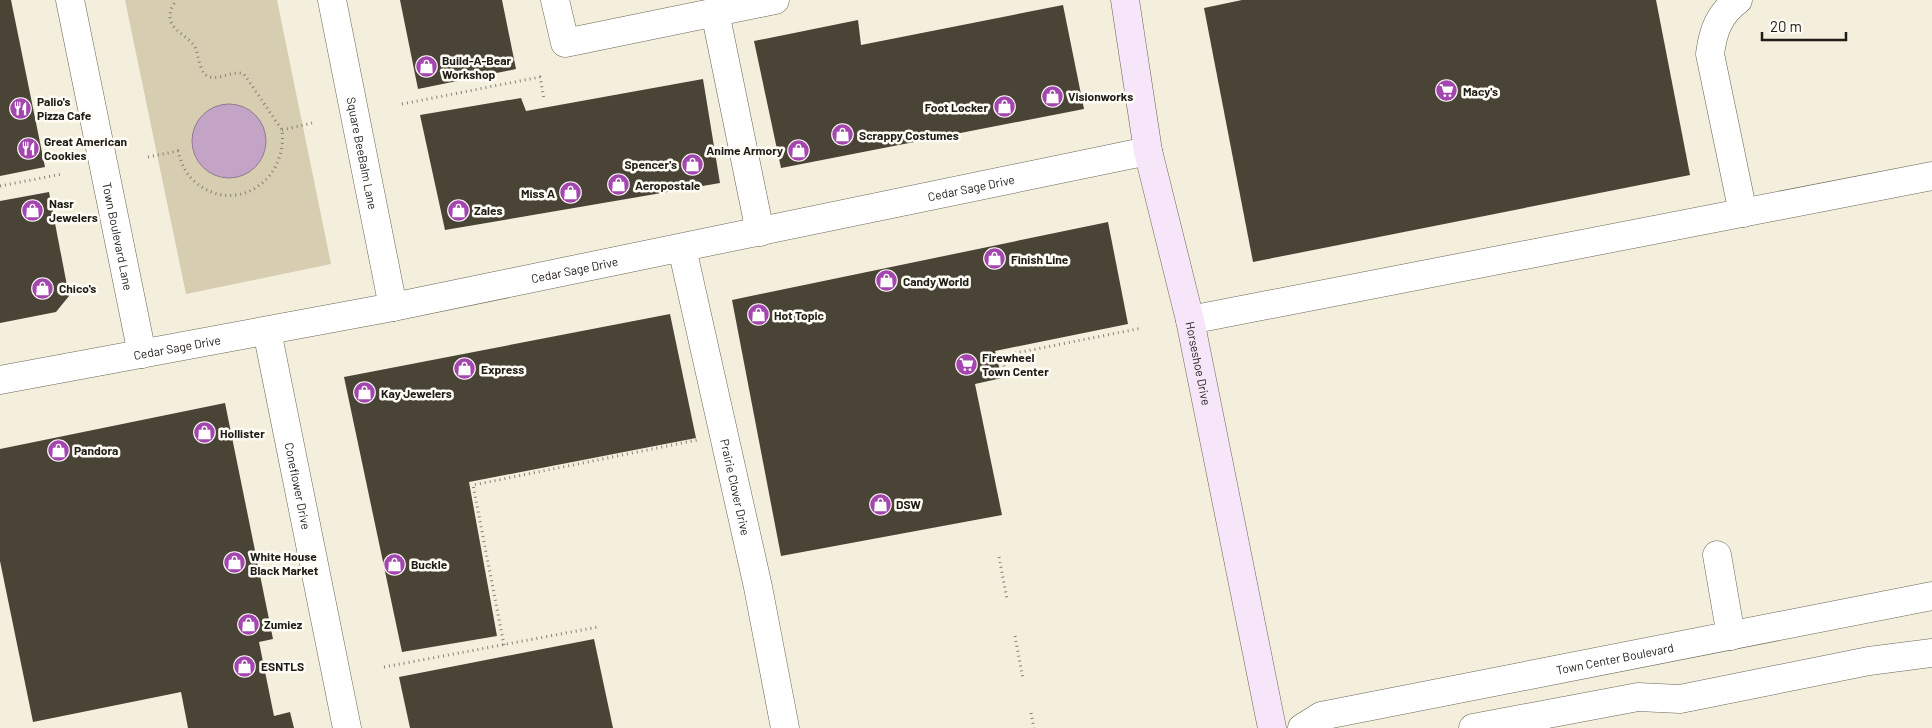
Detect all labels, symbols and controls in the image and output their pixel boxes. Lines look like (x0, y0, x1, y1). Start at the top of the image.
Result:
scale bar (1762, 10, 1846, 42)
text: 20 m (1770, 17, 1802, 35)
place label: Build-A-Bear Workshop (442, 53, 512, 81)
shop icon: Build-A-Bear Workshop (414, 55, 438, 79)
supermarket icon: Macy's (1435, 79, 1459, 103)
shop icon: Visionworks (1040, 84, 1064, 108)
place label: Macy's (1463, 84, 1498, 98)
place label: Visionworks (1068, 89, 1133, 103)
place label: Palio's Pizza Cafe (37, 94, 92, 122)
shop icon: Foot Locker (992, 95, 1016, 119)
restaurant icon: Palio's Pizza Cafe (9, 96, 33, 120)
street label: Square BeeBalm Lane (344, 96, 380, 210)
place label: Foot Locker (925, 100, 988, 114)
shop icon: Scrappy Costumes (831, 123, 855, 147)
place label: Scrappy Costumes (859, 128, 959, 142)
place label: Great American Cookies (44, 134, 127, 162)
restaurant icon: Great American Cookies (16, 136, 40, 160)
shop icon: Anime Armory (787, 138, 811, 162)
place label: Anime Armory (706, 143, 783, 157)
shop icon: Spencer's (681, 152, 705, 176)
place label: Spencer's (624, 157, 677, 171)
street label: Cedar Sage Drive (926, 172, 1016, 203)
shop icon: Aeropostale (607, 173, 631, 197)
place label: Aeropostale (635, 178, 701, 192)
street label: Town Boulevard Lane (100, 181, 136, 292)
shop icon: Miss A (559, 181, 583, 205)
place label: Miss A (521, 186, 555, 200)
place label: Nasr Jewelers (49, 196, 98, 224)
shop icon: Nasr Jewelers (21, 198, 45, 222)
shop icon: Zales (446, 198, 470, 222)
place label: Zales (474, 203, 502, 217)
shop icon: Finish Line (983, 247, 1007, 271)
place label: Finish Line (1011, 252, 1069, 266)
street label: Cedar Sage Drive (530, 254, 619, 285)
shop icon: Candy World (875, 269, 899, 293)
place label: Candy World (903, 274, 969, 288)
shop icon: Chico's (31, 276, 55, 300)
place label: Chico's (59, 281, 96, 295)
shop icon: Hot Topic (746, 303, 770, 327)
place label: Hot Topic (774, 308, 825, 322)
street label: Horseshoe Drive (1183, 320, 1214, 406)
street label: Cedar Sage Drive (132, 332, 222, 362)
place label: Firewheel Town Center (982, 350, 1049, 378)
supermarket icon: Firewheel Town Center (954, 352, 978, 376)
shop icon: Express (453, 357, 477, 381)
place label: Express (481, 362, 524, 376)
shop icon: Kay Jewelers (353, 381, 377, 405)
place label: Kay Jewelers (381, 386, 452, 400)
shop icon: Hollister (192, 421, 216, 445)
place label: Hollister (220, 426, 265, 440)
street label: Prairie Clover Drive (718, 437, 753, 537)
shop icon: Pandora (46, 438, 70, 462)
street label: Coneflower Drive (283, 441, 314, 531)
place label: Pandora (74, 443, 118, 457)
shop icon: DSW (868, 492, 892, 516)
place label: DSW (896, 497, 921, 511)
place label: White House Black Market (250, 549, 319, 577)
shop icon: White House Black Market (222, 551, 246, 575)
shop icon: Buckle (383, 552, 407, 576)
place label: Buckle (411, 557, 448, 571)
shop icon: Zumiez (236, 612, 260, 636)
place label: Zumiez (264, 617, 303, 631)
street label: Town Center Boulevard (1555, 640, 1675, 677)
shop icon: ESNTLS (233, 654, 257, 678)
place label: ESNTLS (261, 659, 304, 673)

